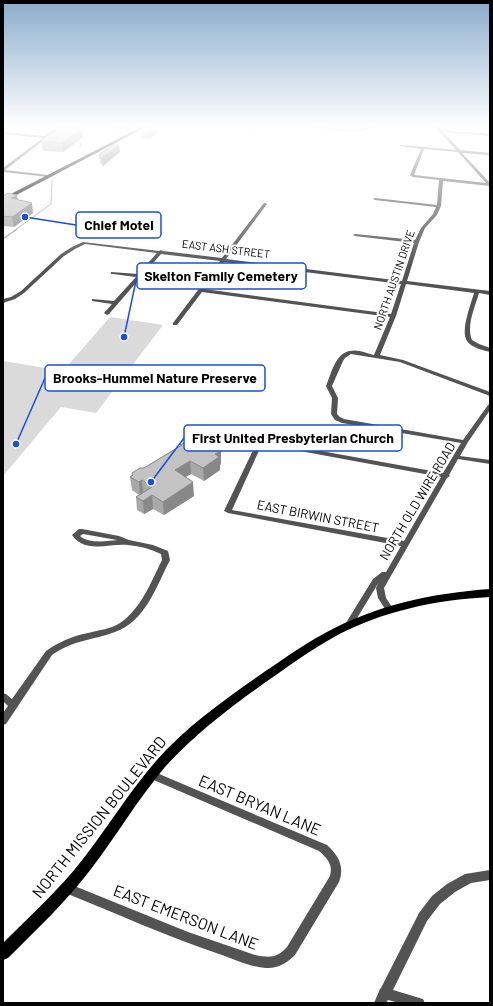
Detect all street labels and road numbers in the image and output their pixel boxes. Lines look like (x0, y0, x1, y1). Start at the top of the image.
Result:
street label: NORTH AUSTIN DRIVE (370, 228, 417, 331)
street label: EAST ASH STREET (181, 237, 271, 260)
street label: NORTH OLD WIRE ROAD (375, 439, 459, 563)
street label: EAST BIRWIN STREET (256, 496, 380, 536)
street label: NORTH MISSION BOULEVARD (28, 732, 170, 901)
street label: EAST BRYAN LANE (196, 770, 324, 839)
street label: EAST EMERSON LANE (111, 880, 261, 953)

